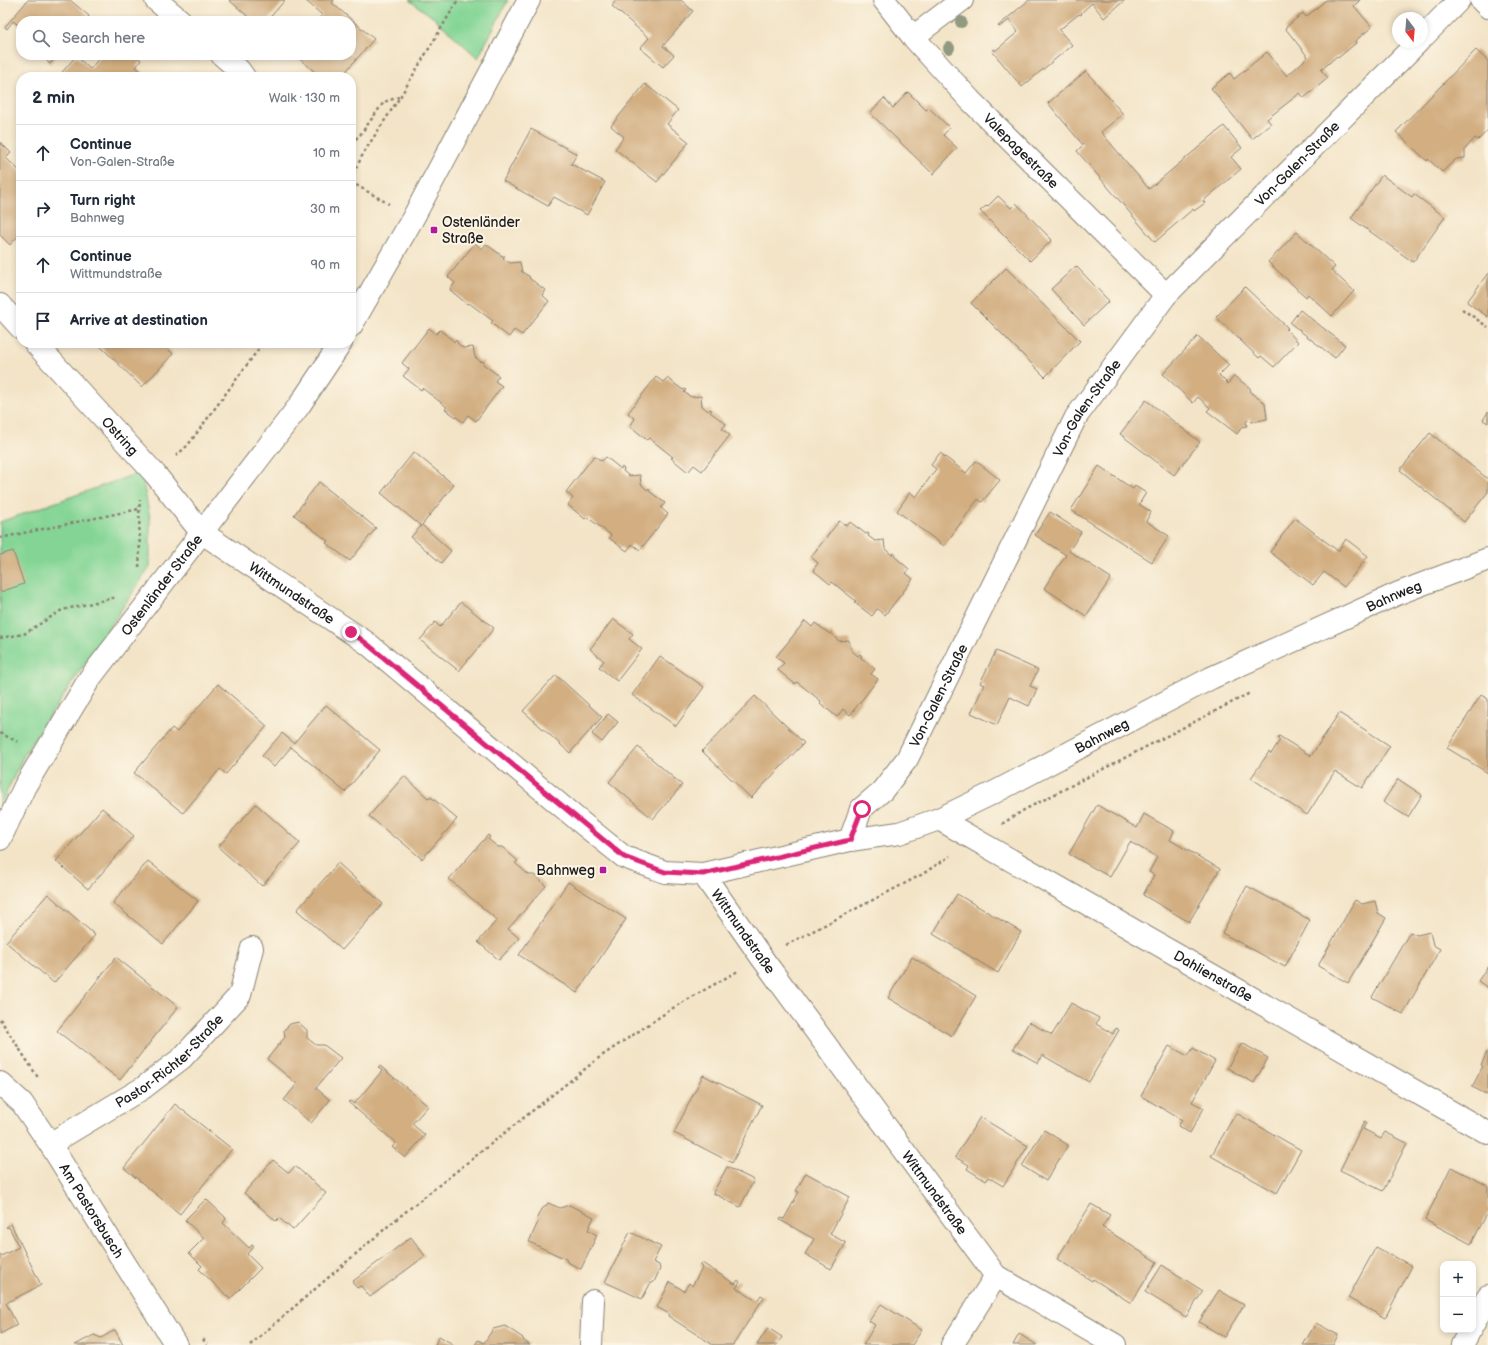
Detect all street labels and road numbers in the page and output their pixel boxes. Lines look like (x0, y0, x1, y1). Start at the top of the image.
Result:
street label: Valepagestraße (980, 110, 1062, 192)
street label: Von-Galen-Straße (1251, 117, 1343, 209)
street label: Von-Galen-Straße (1049, 356, 1124, 459)
street label: Ostring (98, 413, 142, 459)
street label: Ostenländer Straße (117, 531, 206, 639)
street label: Wittmundstraße (246, 558, 338, 627)
street label: Bahnweg (1363, 577, 1424, 615)
street label: Von-Galen-Straße (906, 641, 971, 750)
street label: Bahnweg (1072, 715, 1132, 757)
street label: Wittmundstraße (708, 886, 779, 977)
street label: Dahlienstraße (1171, 947, 1256, 1005)
street label: Pastor-Richter-Straße (112, 1011, 227, 1111)
street label: Wittmundstraße (898, 1148, 971, 1238)
street label: Am Pastorsbusch (56, 1160, 128, 1261)

